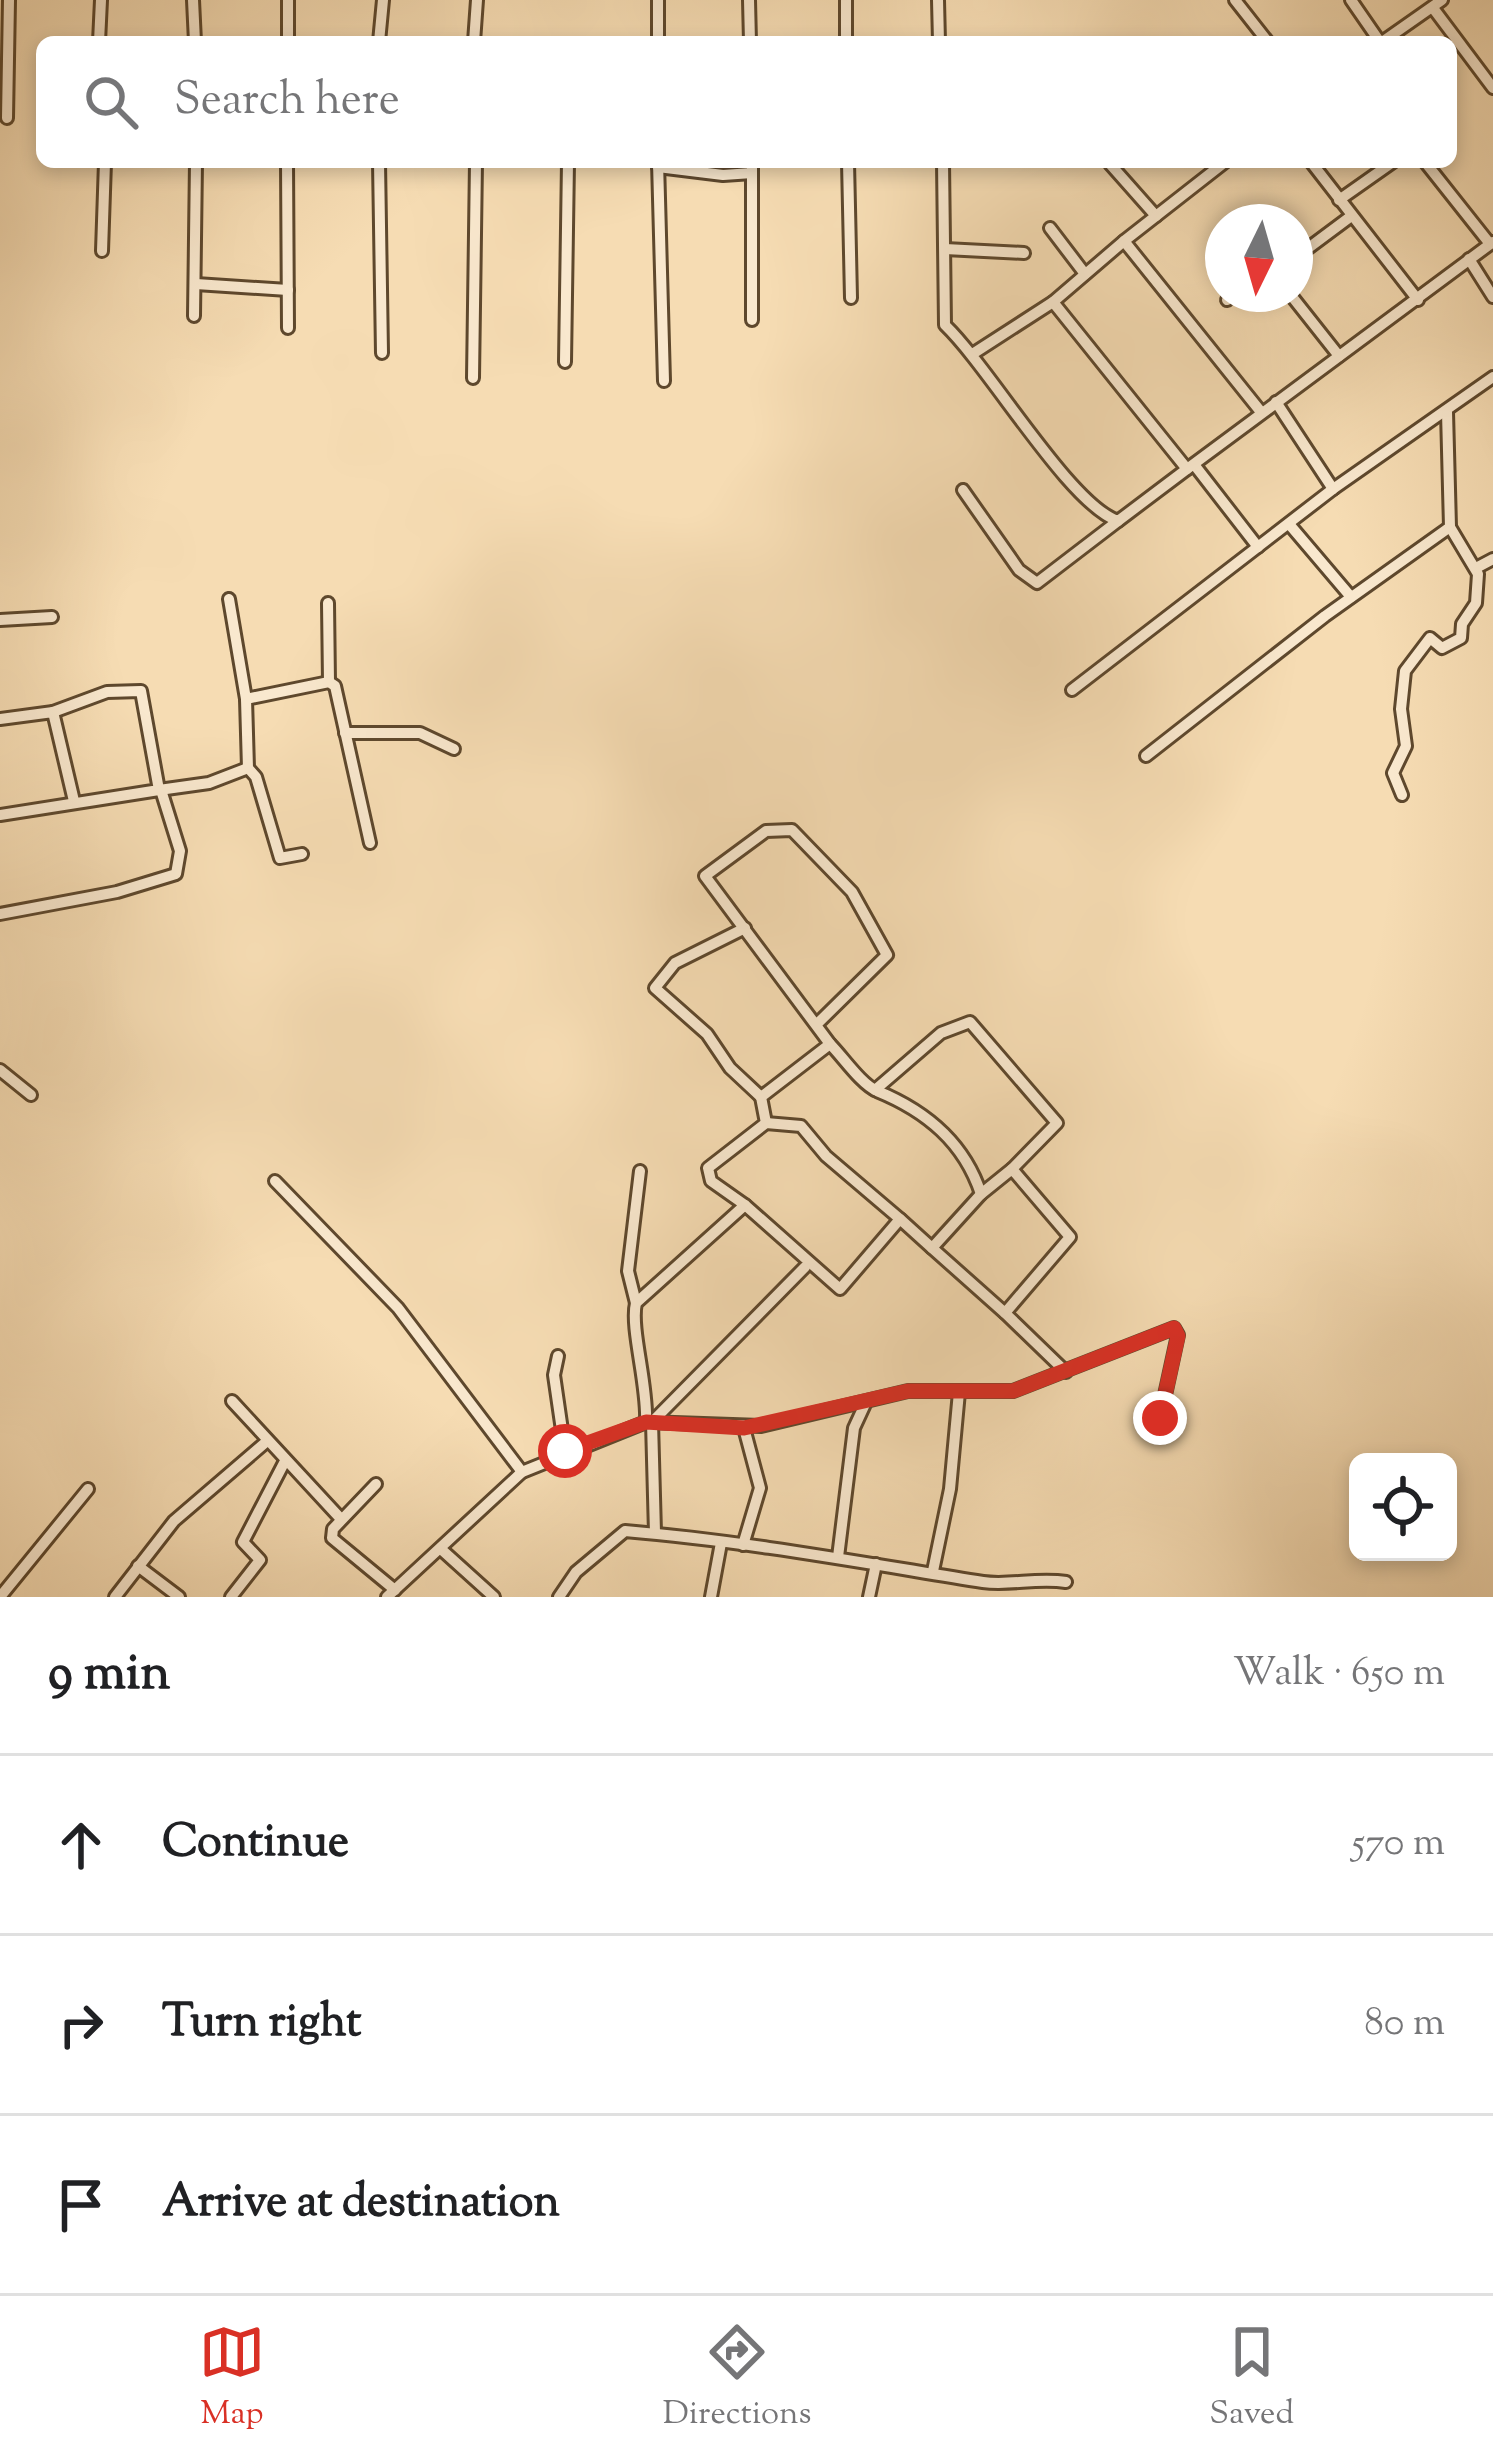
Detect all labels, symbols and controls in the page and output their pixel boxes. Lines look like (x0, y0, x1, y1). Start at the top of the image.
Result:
search box (36, 36, 1457, 168)
icon: search (78, 69, 144, 135)
text: Search here (174, 70, 400, 135)
north arrow (1205, 204, 1313, 312)
route end (1133, 1391, 1187, 1445)
route start (538, 1424, 592, 1478)
map controls (1349, 1453, 1457, 1561)
button: locate (1349, 1453, 1457, 1561)
text: 9 min (48, 1639, 170, 1712)
text: Walk · 650 m (1233, 1647, 1445, 1703)
icon: ahead (48, 1812, 114, 1878)
text: Continue (162, 1812, 349, 1877)
text: 570 m (1352, 1817, 1445, 1873)
icon: right (48, 1992, 114, 2058)
text: Turn right (162, 1992, 361, 2057)
text: 80 m (1364, 1997, 1445, 2053)
icon: arrive (48, 2172, 114, 2238)
text: Arrive at destination (162, 2172, 560, 2237)
tab: Map (199, 2319, 265, 2439)
tab: Directions (663, 2319, 812, 2439)
tab: Saved (1209, 2319, 1294, 2439)

